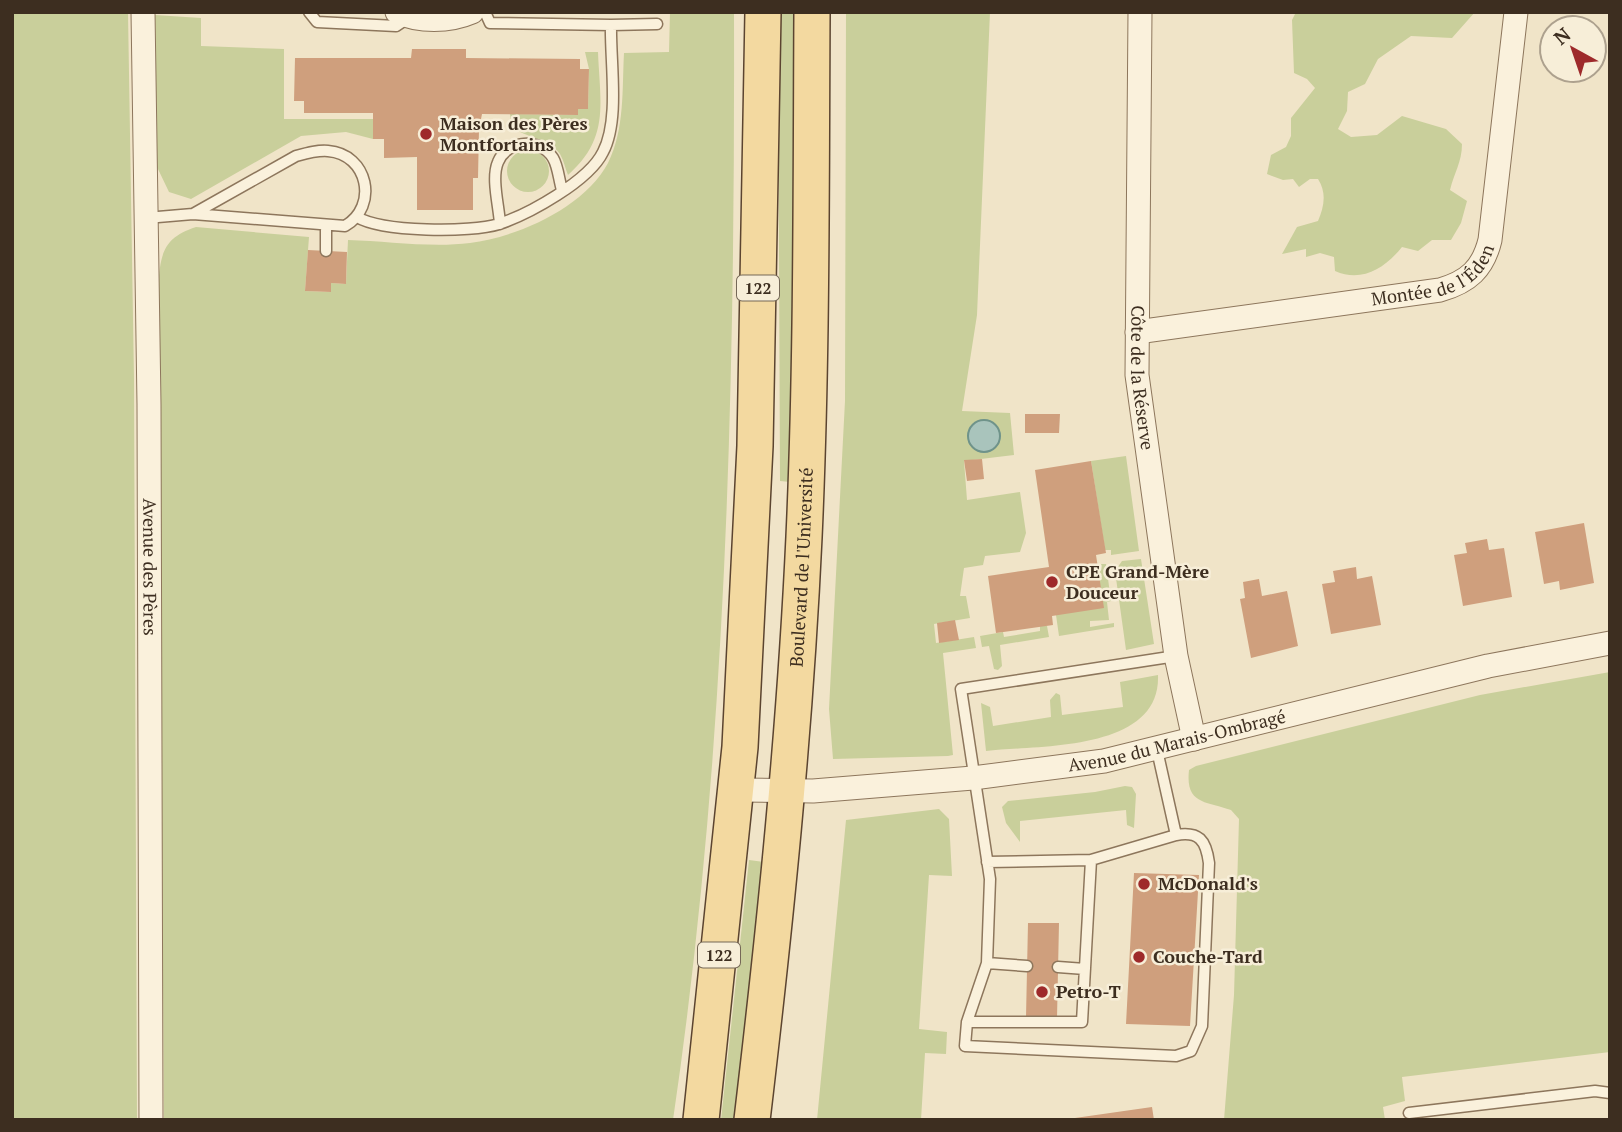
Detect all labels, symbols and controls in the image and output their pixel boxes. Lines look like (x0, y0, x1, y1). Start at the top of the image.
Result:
north arrow (1538, 14, 1608, 84)
text: N (1548, 21, 1576, 50)
place label: Maison des Pères Montfortains (440, 111, 588, 156)
marker: Maison des Pères Montfortains (418, 126, 434, 142)
street label: Montée de l'Éden (1370, 241, 1499, 310)
road number: 122 (737, 276, 779, 300)
street label: Côte de la Réserve (1126, 305, 1160, 452)
street label: Boulevard de l'Université (783, 467, 818, 668)
street label: Avenue des Pères (138, 498, 163, 636)
place label: CPE Grand-Mère Douceur (1066, 559, 1210, 604)
marker: CPE Grand-Mère Douceur (1044, 574, 1060, 590)
street label: Avenue du Marais-Ombragé (1067, 704, 1288, 777)
place label: McDonald's (1158, 871, 1258, 895)
marker: McDonald's (1136, 876, 1152, 892)
road number: 122 (698, 942, 740, 967)
place label: Couche-Tard (1153, 944, 1263, 968)
marker: Couche-Tard (1131, 949, 1147, 965)
place label: Petro-T (1056, 979, 1121, 1003)
marker: Petro-T (1034, 984, 1050, 1000)

